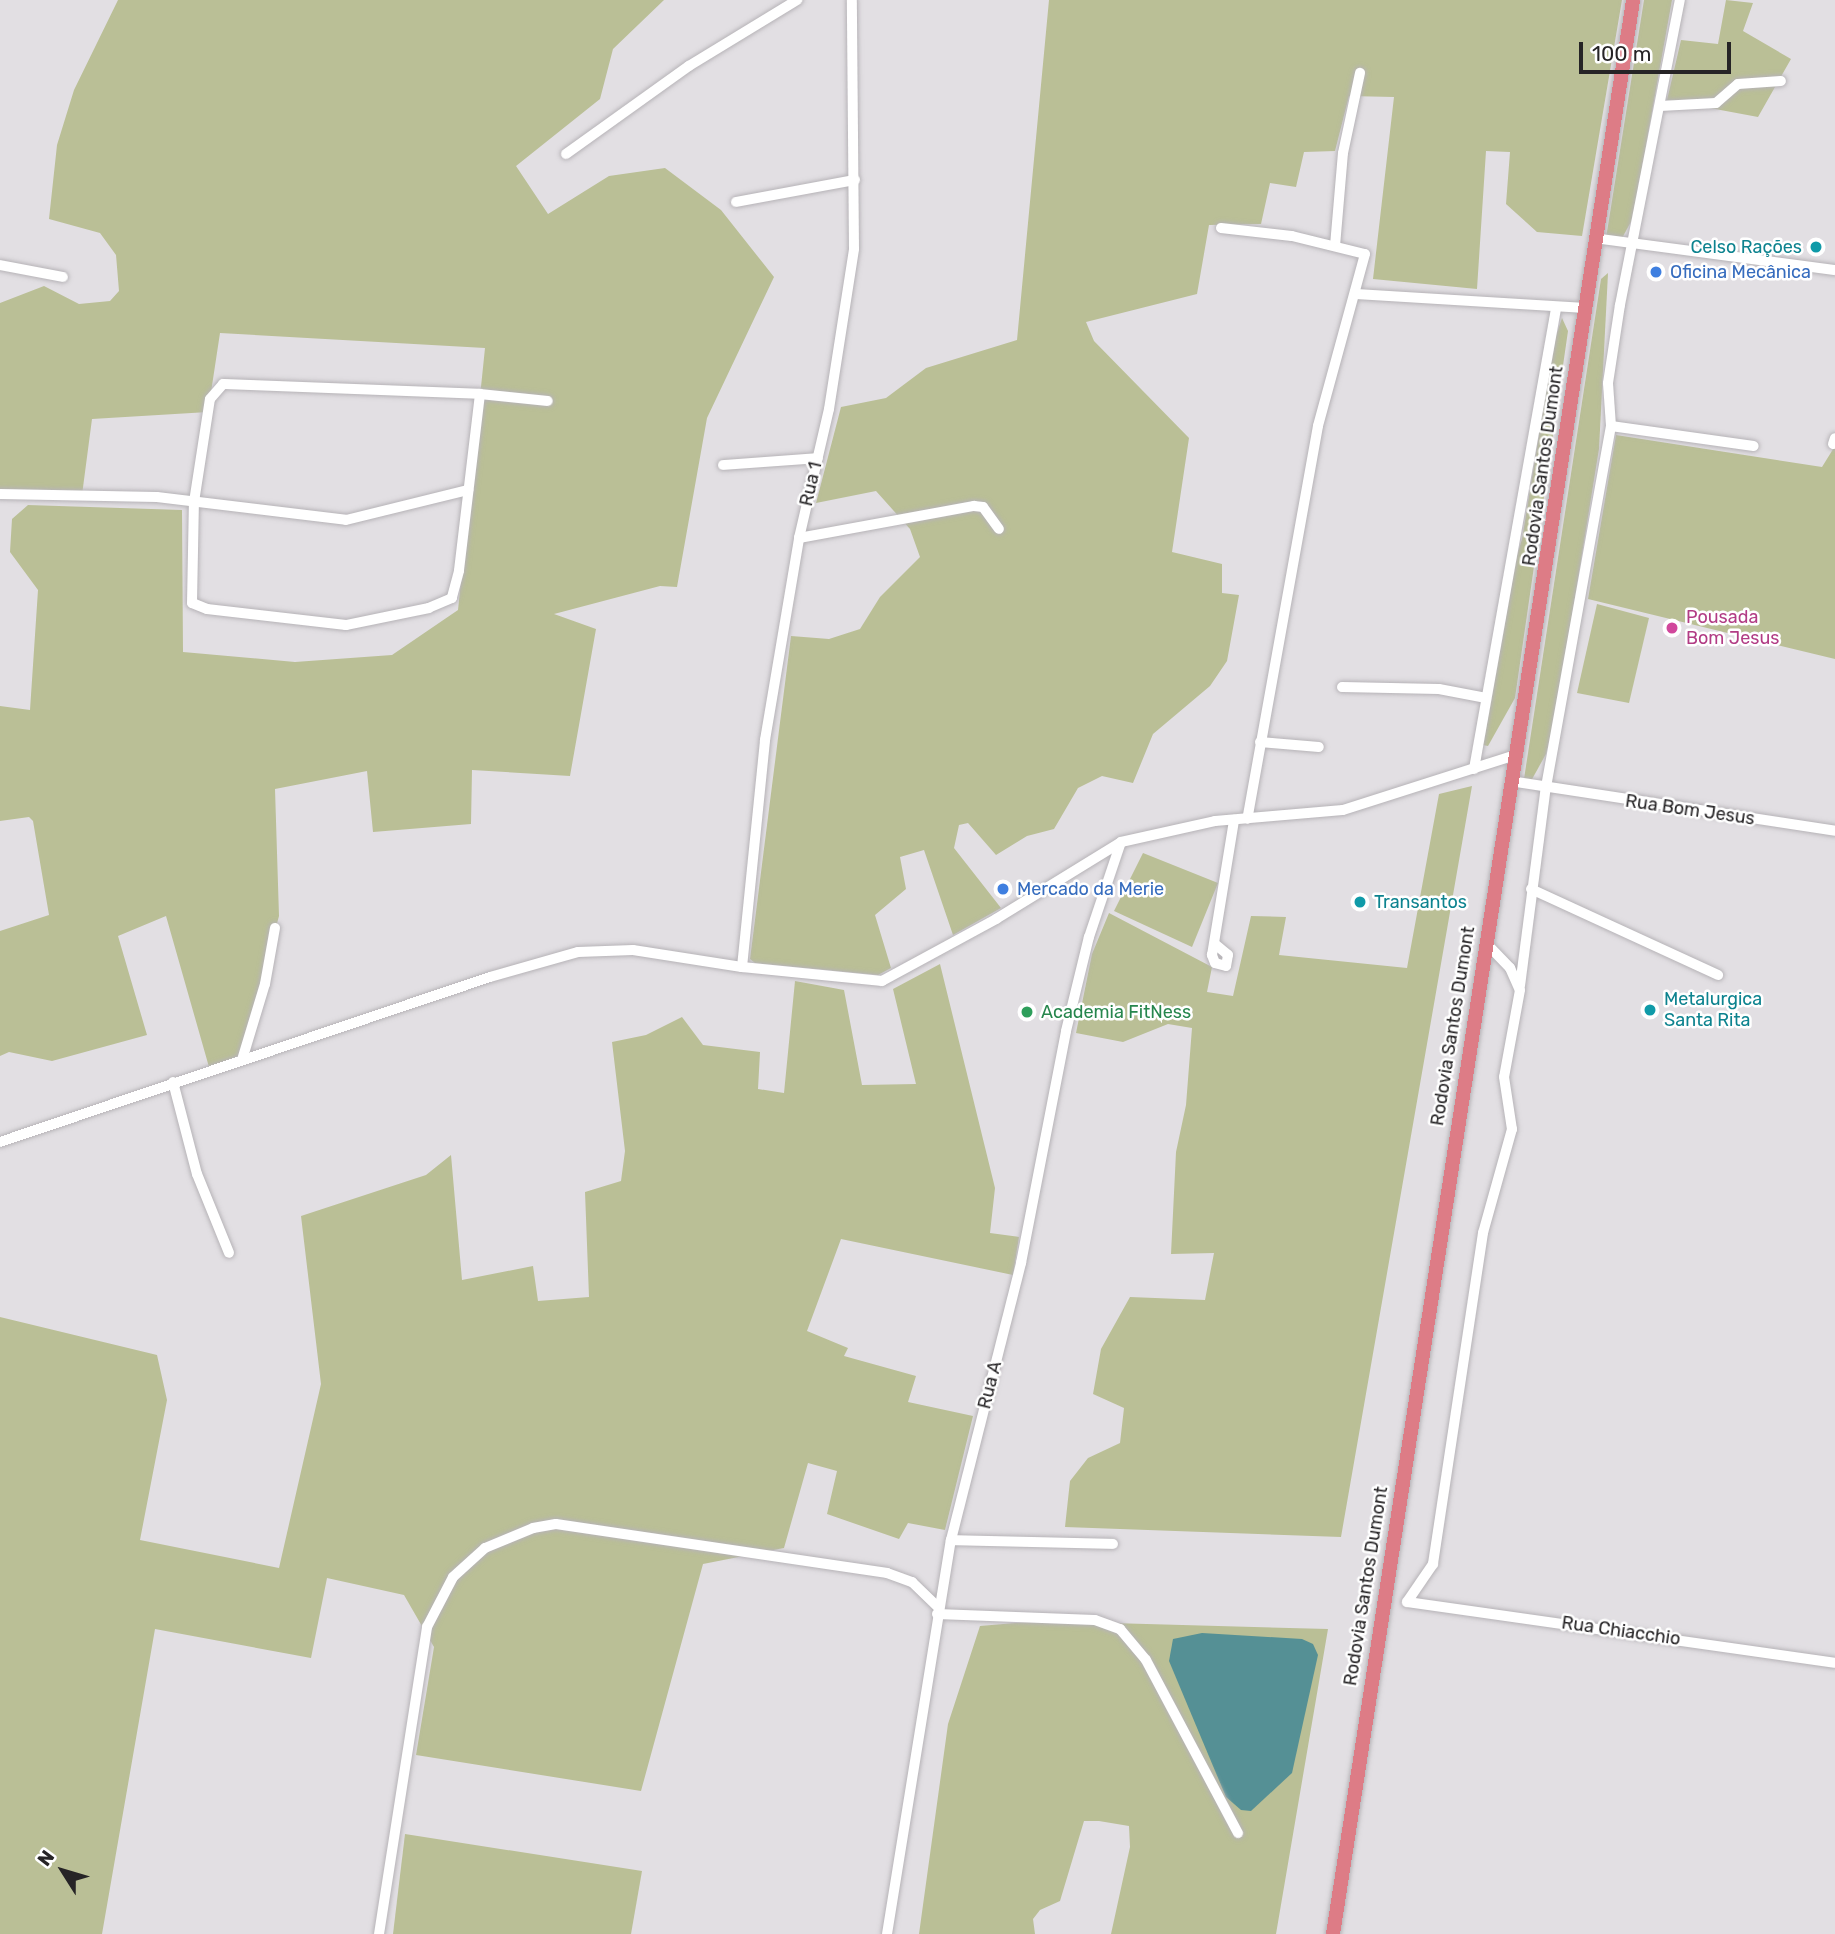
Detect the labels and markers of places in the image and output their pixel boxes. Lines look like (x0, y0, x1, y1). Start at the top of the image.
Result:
place label: Celso Rações (1690, 236, 1802, 258)
marker: Celso Rações (1808, 239, 1824, 255)
place label: Oficina Mecânica (1670, 261, 1811, 283)
marker: Oficina Mecânica (1648, 264, 1664, 280)
place label: Pousada Bom Jesus (1686, 607, 1779, 650)
marker: Pousada Bom Jesus (1664, 620, 1680, 636)
place label: Mercado da Merie (1017, 878, 1164, 900)
marker: Mercado da Merie (995, 881, 1011, 897)
place label: Transantos (1374, 891, 1467, 913)
marker: Transantos (1352, 894, 1368, 910)
place label: Metalurgica Santa Rita (1664, 989, 1762, 1032)
place label: Academia FitNess (1041, 1001, 1191, 1023)
marker: Metalurgica Santa Rita (1642, 1002, 1658, 1018)
marker: Academia FitNess (1019, 1004, 1035, 1020)

